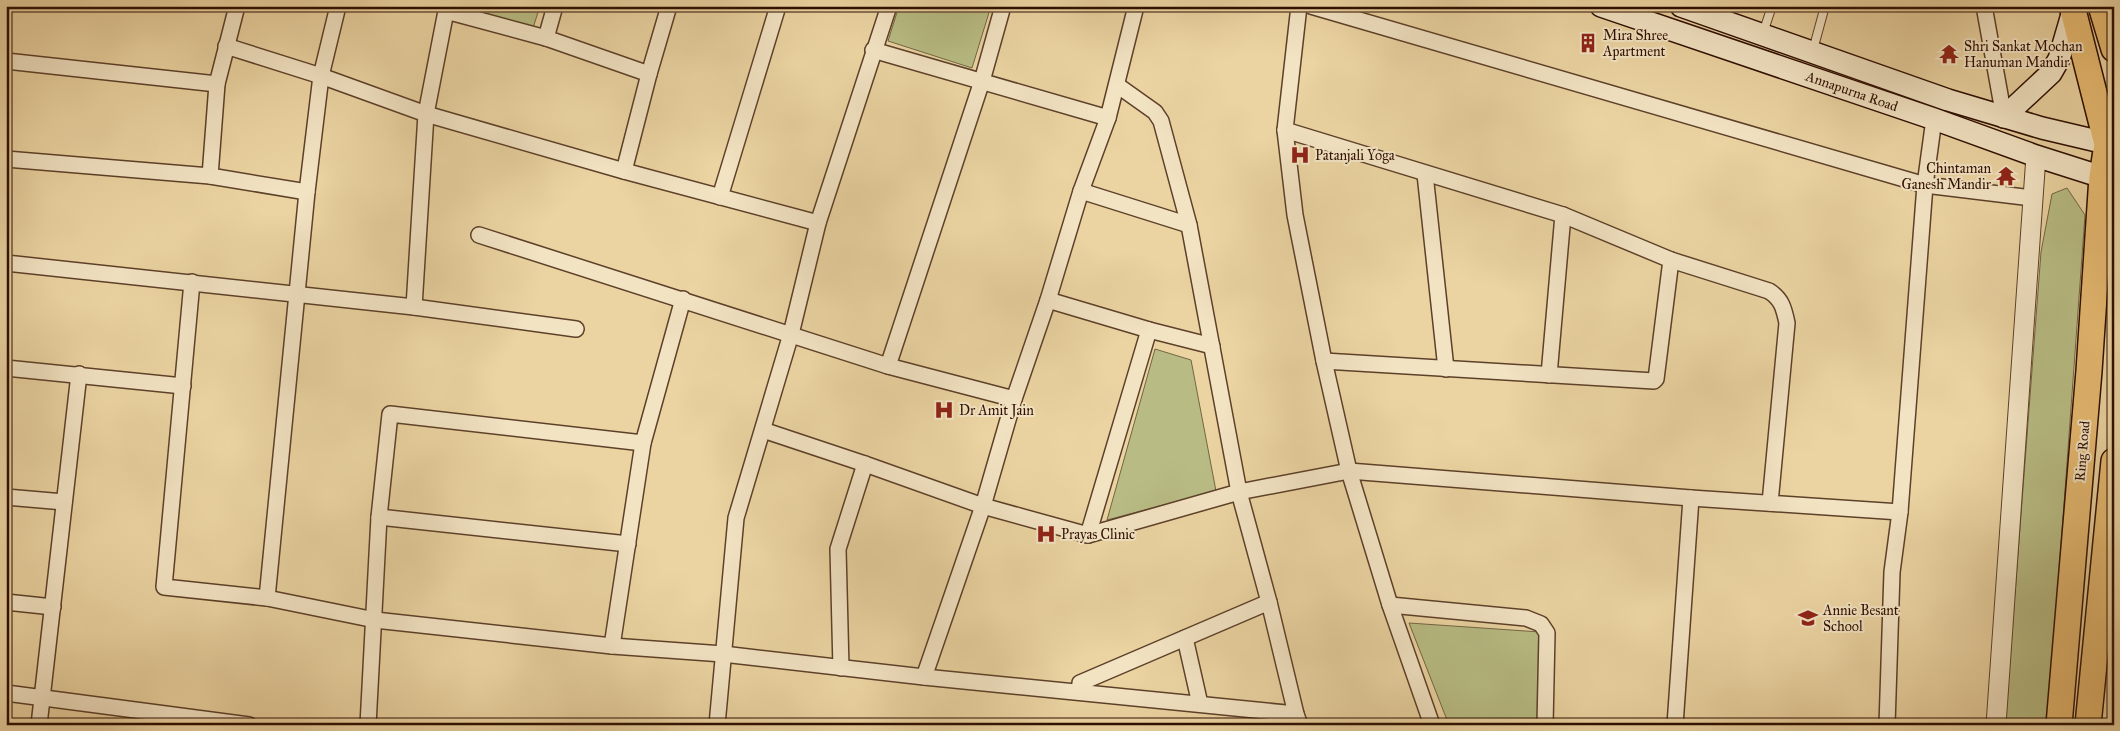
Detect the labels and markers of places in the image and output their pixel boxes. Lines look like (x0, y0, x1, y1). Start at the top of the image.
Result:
place label: Mira Shree Apartment (1602, 27, 1668, 60)
building icon: Mira Shree Apartment (1577, 32, 1599, 54)
place label: Shri Sankat Mochan Hanuman Mandir (1964, 38, 2083, 71)
temple icon: Shri Sankat Mochan Hanuman Mandir (1938, 43, 1960, 65)
hospital icon: Patanjali Yoga (1289, 144, 1311, 166)
place label: Patanjali Yoga (1315, 147, 1395, 164)
place label: Chintaman Ganesh Mandir (1902, 160, 1992, 193)
temple icon: Chintaman Ganesh Mandir (1995, 165, 2017, 187)
hospital icon: Dr Amit Jain (933, 399, 955, 421)
place label: Dr Amit Jain (959, 402, 1034, 420)
hospital icon: Prayas Clinic (1035, 523, 1057, 545)
place label: Prayas Clinic (1061, 526, 1135, 543)
place label: Annie Besant School (1822, 602, 1899, 635)
school or university icon: Annie Besant School (1797, 607, 1819, 629)

